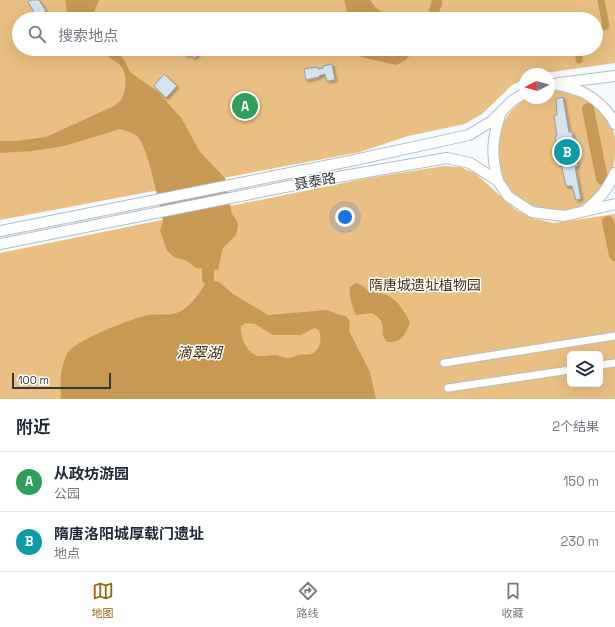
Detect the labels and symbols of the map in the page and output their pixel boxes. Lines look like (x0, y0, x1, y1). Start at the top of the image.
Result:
north arrow (519, 68, 555, 104)
pin: A (232, 91, 258, 121)
pin: B (554, 137, 580, 167)
street label: 聂泰路 (293, 168, 337, 194)
your location (335, 207, 355, 227)
park label: 隋唐城遗址植物园 (369, 276, 481, 294)
water label: 滴翠湖 (176, 343, 223, 362)
scale bar (12, 371, 111, 390)

